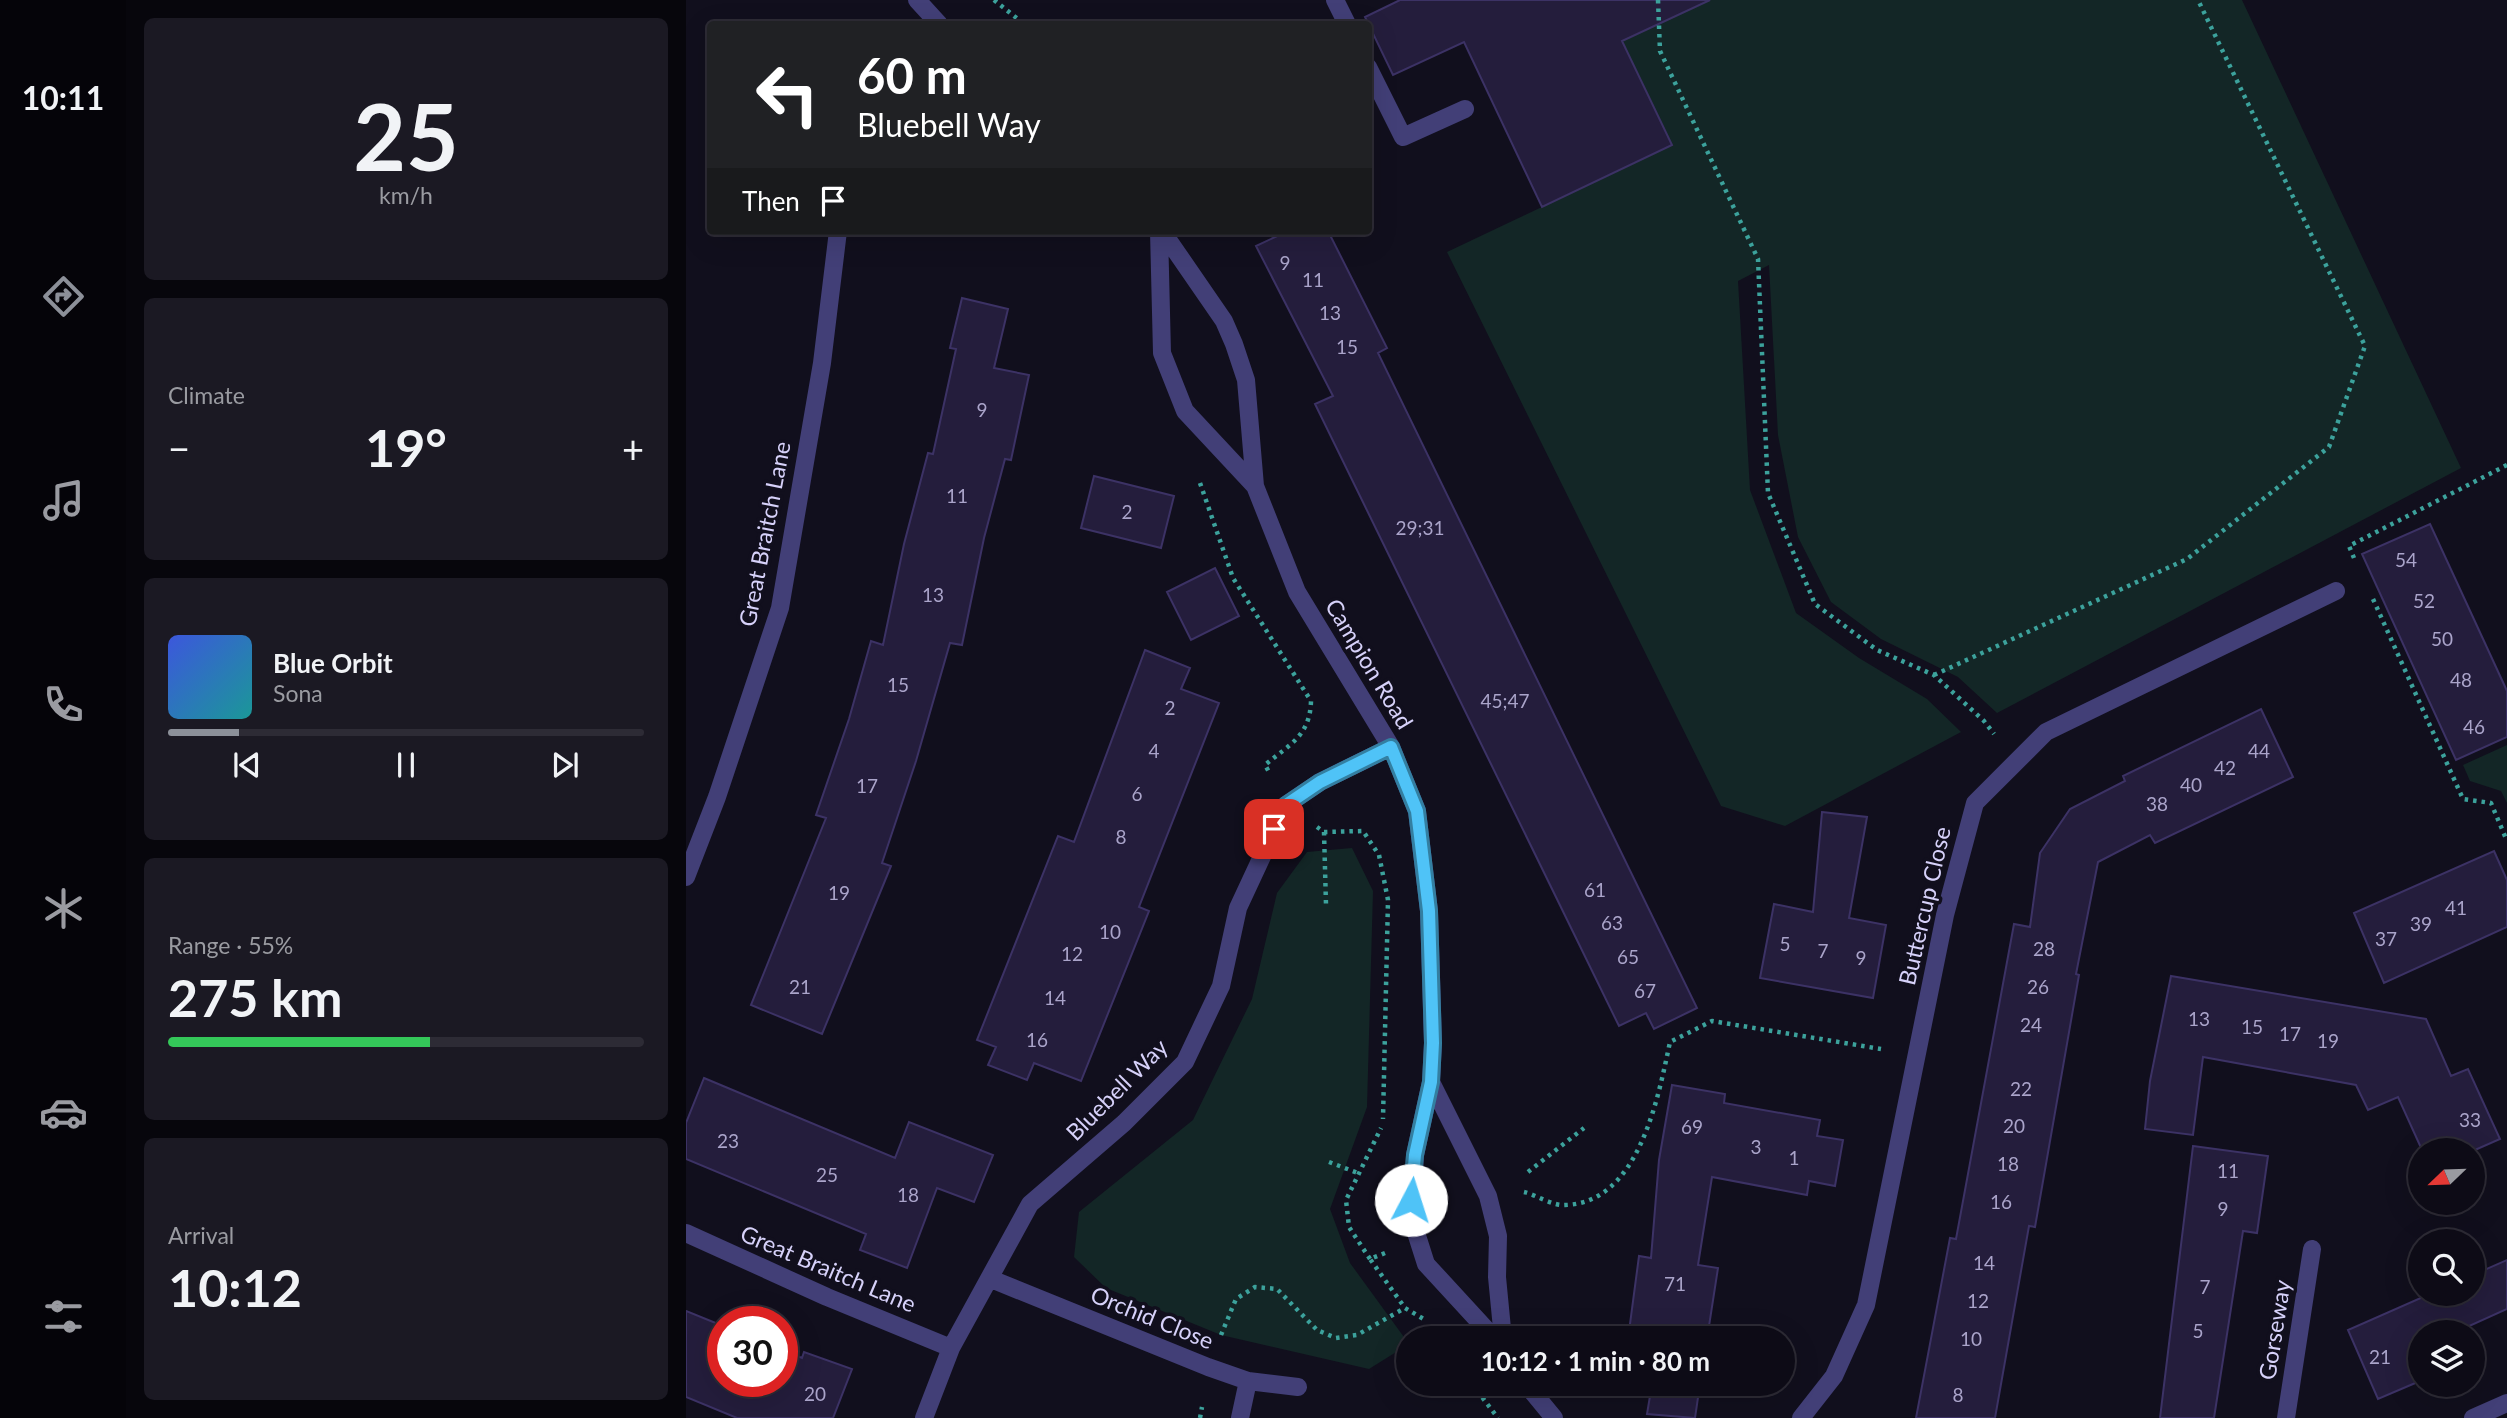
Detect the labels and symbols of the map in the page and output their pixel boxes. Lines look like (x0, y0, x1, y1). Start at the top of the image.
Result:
house number: 9 (1279, 251, 1291, 274)
house number: 11 (1302, 268, 1324, 291)
house number: 13 (1319, 301, 1341, 324)
house number: 15 (1336, 335, 1358, 358)
house number: 9 (976, 398, 988, 421)
street label: Great Braitch Lane (732, 439, 796, 629)
house number: 11 (946, 484, 968, 507)
house number: 2 (1121, 500, 1133, 523)
house number: 29;31 (1395, 516, 1445, 539)
house number: 54 (2395, 548, 2417, 571)
house number: 13 (922, 583, 944, 606)
house number: 52 (2413, 589, 2435, 612)
street label: Campion Road (1320, 593, 1420, 734)
house number: 50 (2431, 627, 2453, 650)
house number: 48 (2450, 668, 2472, 691)
house number: 15 (887, 673, 909, 696)
house number: 45;47 (1480, 689, 1530, 712)
house number: 2 (1164, 696, 1176, 719)
house number: 46 (2463, 715, 2485, 738)
house number: 4 (1148, 739, 1160, 762)
house number: 44 (2248, 739, 2270, 762)
house number: 42 (2214, 756, 2236, 779)
house number: 40 (2180, 773, 2202, 796)
house number: 17 (856, 774, 878, 797)
house number: 6 (1131, 782, 1143, 805)
house number: 38 (2146, 792, 2168, 815)
pin (1244, 799, 1304, 859)
street label: Buttercup Close (1892, 824, 1956, 988)
house number: 8 (1115, 825, 1127, 848)
house number: 61 (1584, 878, 1606, 901)
house number: 19 (828, 881, 850, 904)
house number: 41 (2445, 896, 2467, 919)
house number: 63 (1601, 911, 1623, 934)
house number: 39 (2410, 912, 2432, 935)
house number: 10 (1099, 920, 1121, 943)
house number: 37 (2375, 927, 2397, 950)
house number: 5 (1779, 932, 1791, 955)
house number: 28 (2033, 937, 2055, 960)
house number: 7 (1817, 939, 1829, 962)
house number: 12 (1061, 942, 1083, 965)
house number: 65 (1617, 945, 1639, 968)
house number: 9 (1855, 946, 1867, 969)
house number: 21 (789, 975, 811, 998)
house number: 26 (2027, 975, 2049, 998)
house number: 67 (1634, 979, 1656, 1002)
house number: 14 (1044, 986, 1066, 1009)
house number: 13 (2188, 1007, 2210, 1030)
house number: 24 (2020, 1013, 2042, 1036)
house number: 15 (2241, 1015, 2263, 1038)
house number: 17 (2279, 1022, 2301, 1045)
house number: 16 (1026, 1028, 1048, 1051)
house number: 19 (2317, 1029, 2339, 1052)
street label: Bluebell Way (1060, 1033, 1173, 1146)
house number: 22 (2010, 1077, 2032, 1100)
house number: 33 (2459, 1108, 2481, 1131)
house number: 20 (2003, 1114, 2025, 1137)
house number: 69 (1681, 1115, 1703, 1138)
house number: 23 (717, 1129, 739, 1152)
house number: 3 (1750, 1135, 1762, 1158)
north arrow (2408, 1138, 2485, 1214)
house number: 1 (1788, 1146, 1800, 1169)
house number: 18 (1997, 1152, 2019, 1175)
house number: 11 (2217, 1159, 2239, 1182)
house number: 25 (816, 1163, 838, 1186)
position arrow (1374, 1163, 1448, 1237)
house number: 18 (897, 1183, 919, 1206)
house number: 16 (1990, 1190, 2012, 1213)
house number: 9 (2217, 1197, 2229, 1220)
street label: Great Braitch Lane (736, 1218, 920, 1318)
house number: 14 (1973, 1251, 1995, 1274)
house number: 71 (1664, 1272, 1686, 1295)
house number: 7 (2199, 1275, 2211, 1298)
street label: Gorseway (2252, 1278, 2296, 1382)
street label: Orchid Close (1087, 1280, 1218, 1354)
house number: 12 (1967, 1289, 1989, 1312)
speed limit sign: 30 (707, 1306, 798, 1397)
house number: 5 (2192, 1319, 2204, 1342)
house number: 10 (1960, 1327, 1982, 1350)
house number: 21 (2369, 1345, 2391, 1368)
house number: 20 (804, 1382, 826, 1405)
house number: 8 (1952, 1383, 1964, 1406)

